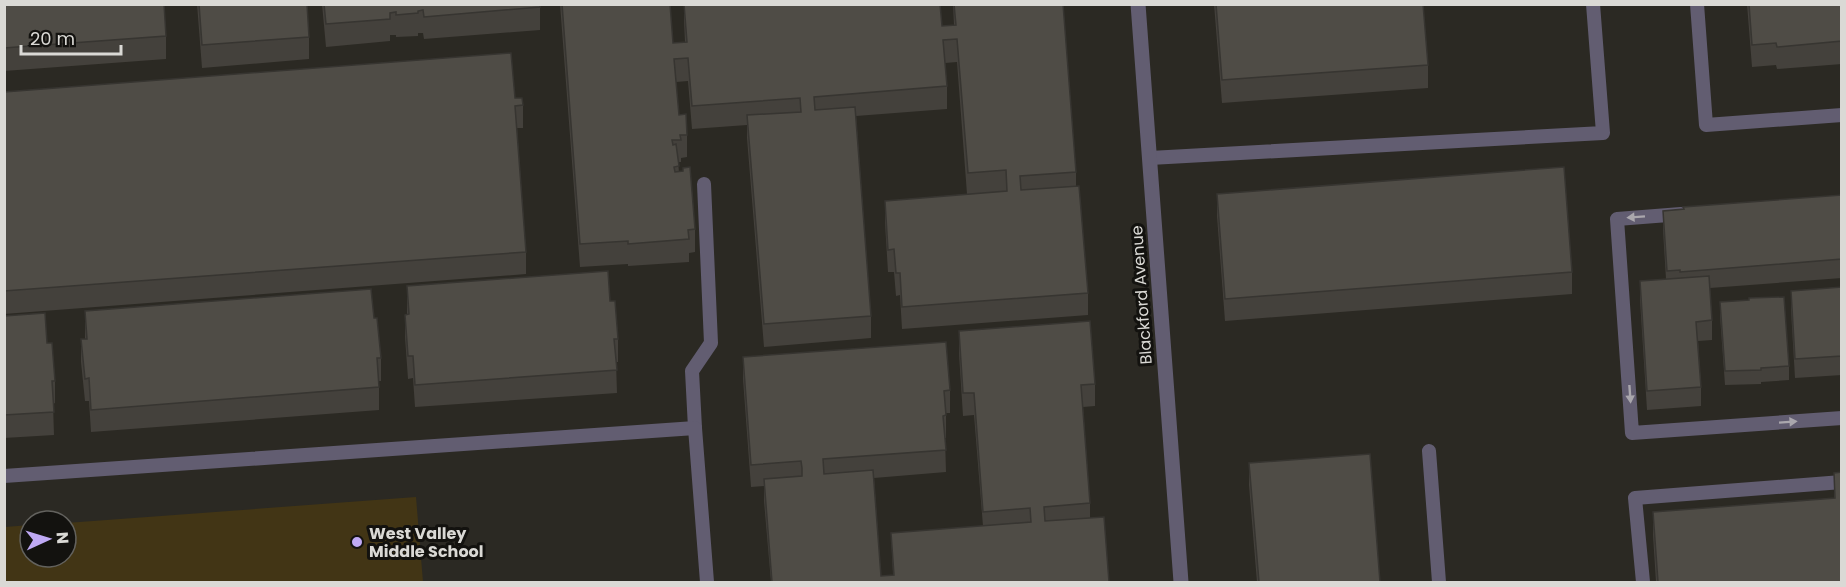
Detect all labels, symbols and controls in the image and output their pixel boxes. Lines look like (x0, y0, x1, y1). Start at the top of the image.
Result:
scale bar (21, 18, 122, 56)
text: 20 m (30, 26, 75, 51)
one-way arrow (1627, 213, 1646, 222)
street label: Blackford Avenue (1125, 225, 1158, 365)
one-way arrow (1625, 384, 1634, 403)
one-way arrow (1778, 417, 1797, 426)
north arrow (18, 509, 78, 569)
place label: West Valley Middle School (369, 522, 484, 563)
text: N (51, 531, 74, 545)
marker: West Valley Middle School (350, 535, 364, 549)

